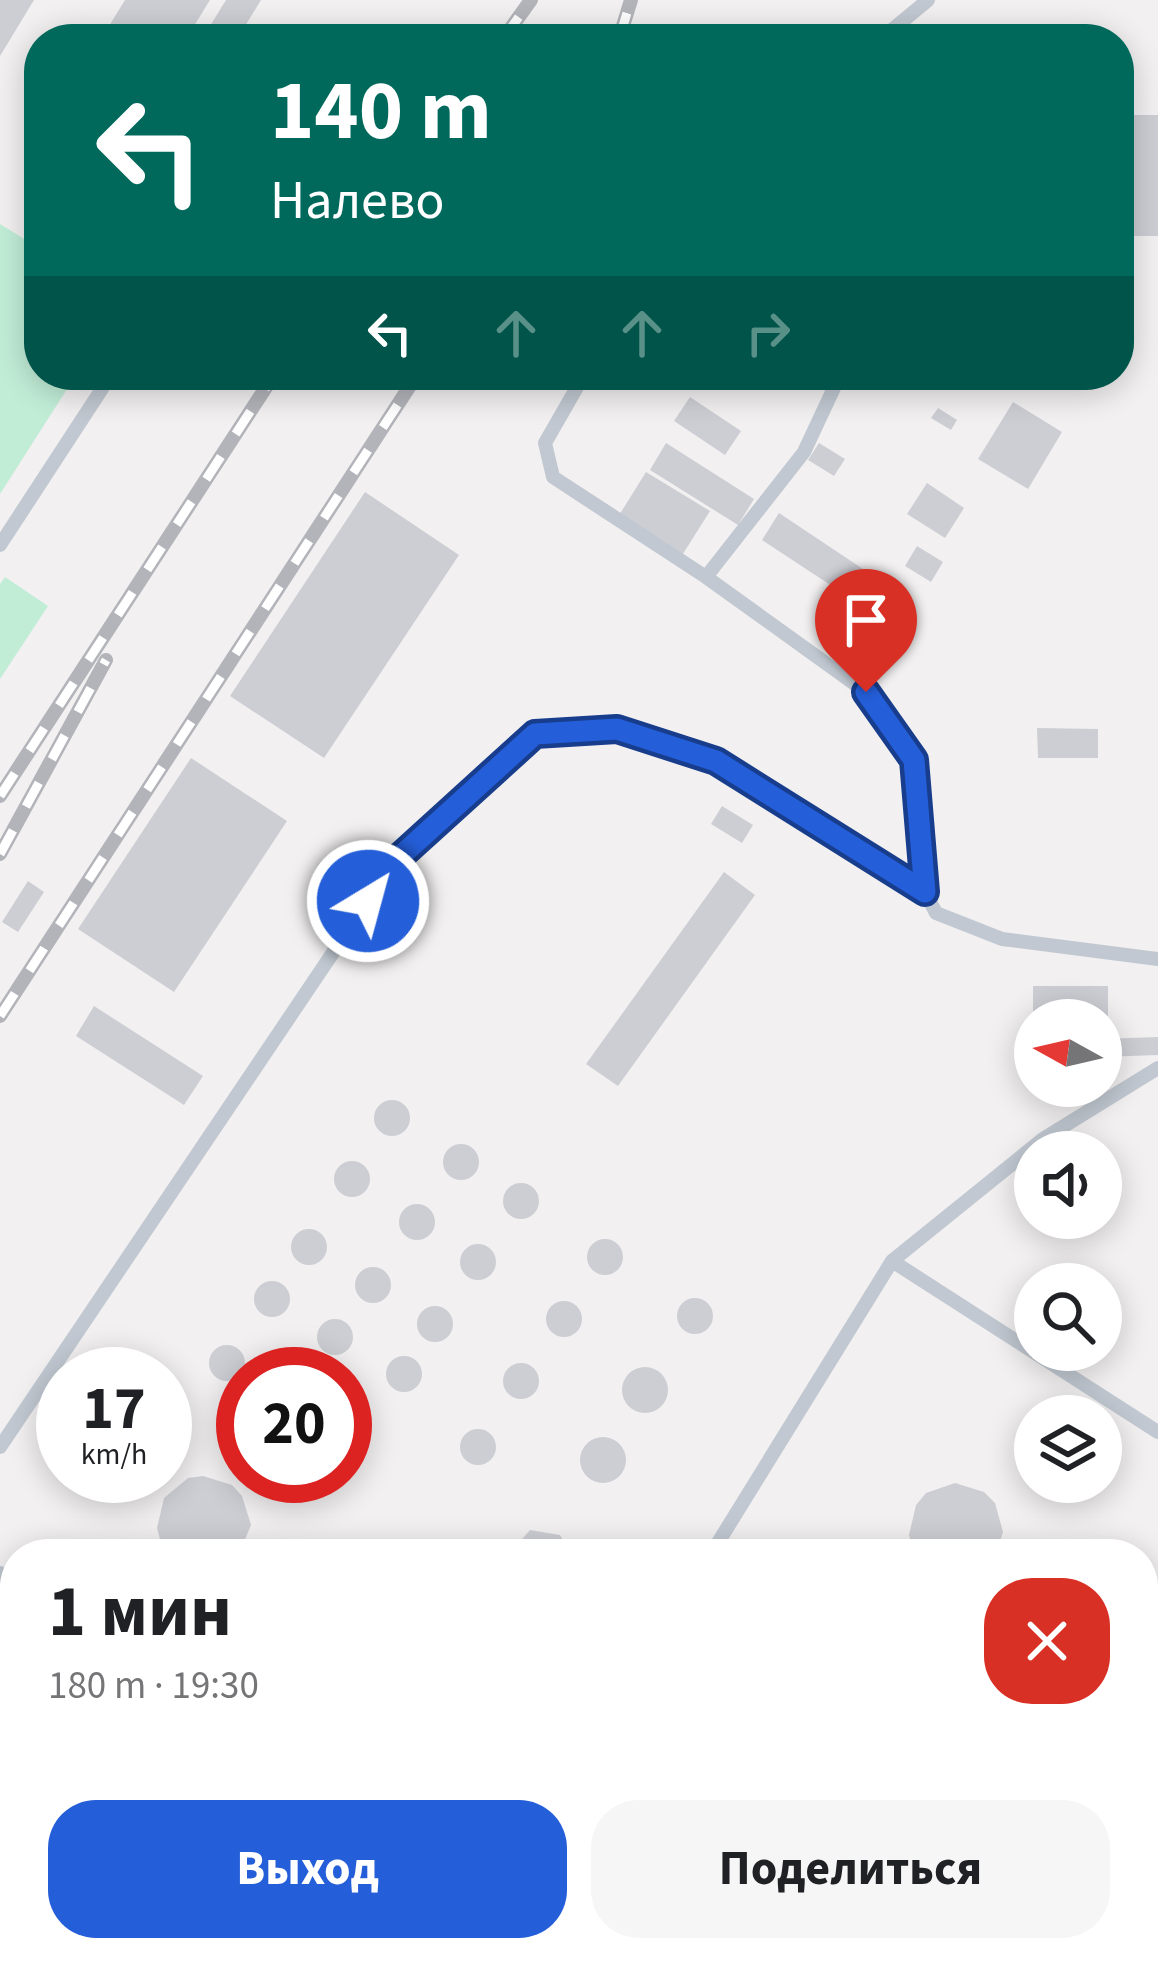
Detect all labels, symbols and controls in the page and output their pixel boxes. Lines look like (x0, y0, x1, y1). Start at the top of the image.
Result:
text: 140 m (270, 52, 492, 172)
icon: left (72, 72, 228, 228)
text: Налево (270, 163, 445, 240)
icon: left (357, 300, 423, 366)
icon: ahead (483, 300, 549, 366)
icon: ahead (609, 300, 675, 366)
icon: right (735, 300, 801, 366)
pin (815, 569, 917, 692)
icon: arrive (833, 587, 899, 653)
position arrow (305, 838, 431, 964)
north arrow (1014, 999, 1122, 1107)
map controls (1014, 999, 1122, 1503)
button: sound (1014, 1131, 1122, 1239)
button: search (1014, 1263, 1122, 1371)
speed limit sign: 20 (216, 1347, 372, 1503)
text: 17 (82, 1367, 146, 1452)
button: layers (1014, 1395, 1122, 1503)
text: km/h (81, 1433, 147, 1476)
text: 1 мин (48, 1561, 232, 1664)
button: close (984, 1578, 1110, 1704)
text: 180 m · 19:30 (48, 1658, 259, 1714)
button: Выход (48, 1800, 567, 1938)
button: Поделиться (591, 1800, 1110, 1938)

